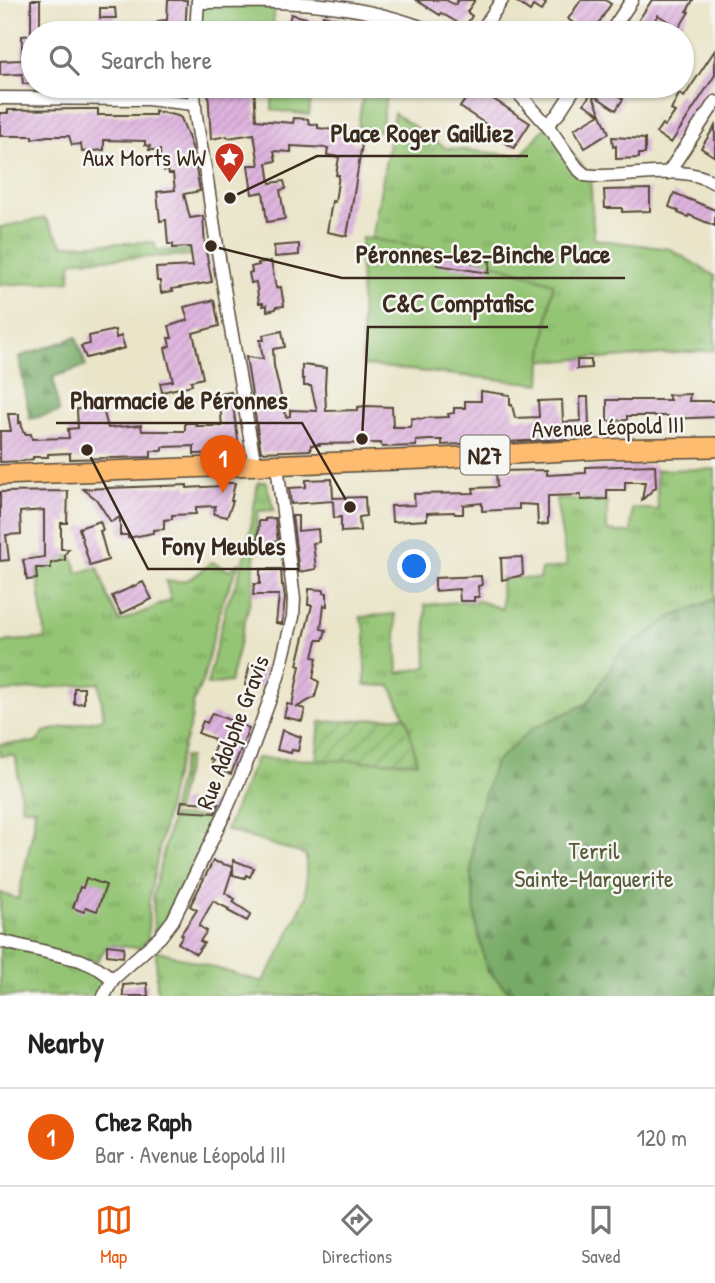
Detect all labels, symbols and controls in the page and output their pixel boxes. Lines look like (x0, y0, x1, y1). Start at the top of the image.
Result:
search box (21, 21, 694, 98)
icon: search (45, 41, 83, 79)
text: Search here (101, 42, 212, 77)
callout: Place Roger Gailliez (317, 109, 528, 156)
text: Place Roger Gailliez (330, 115, 514, 151)
place icon: Aux Morts WW (212, 140, 246, 184)
place label: Aux Morts WW (83, 141, 206, 173)
callout: Péronnes-lez-Binche Place (342, 231, 625, 278)
text: Péronnes-lez-Binche Place (356, 236, 611, 271)
callout: C&C Comptafisc (368, 280, 548, 327)
text: C&C Comptafisc (382, 285, 535, 321)
callout: Pharmacie de Péronnes (56, 376, 302, 423)
text: Pharmacie de Péronnes (70, 382, 288, 417)
street label: Avenue Léopold III (531, 407, 685, 445)
pin: 1 (200, 435, 246, 493)
road number: N27 (461, 436, 510, 475)
callout: Fony Meubles (148, 522, 299, 569)
text: Fony Meubles (161, 528, 286, 564)
your location (397, 549, 431, 583)
street label: Rue Adolphe Gravis (188, 650, 276, 814)
park label: Terril Sainte-Marguerite (514, 834, 674, 894)
text: Nearby (28, 1022, 104, 1062)
text: Chez Raph (95, 1104, 192, 1139)
text: 1 (47, 1122, 55, 1153)
text: 120 m (637, 1122, 687, 1153)
text: Bar · Avenue Léopold III (95, 1139, 286, 1170)
tab: Map (95, 1201, 133, 1269)
tab: Directions (322, 1201, 392, 1269)
tab: Saved (582, 1201, 620, 1269)

